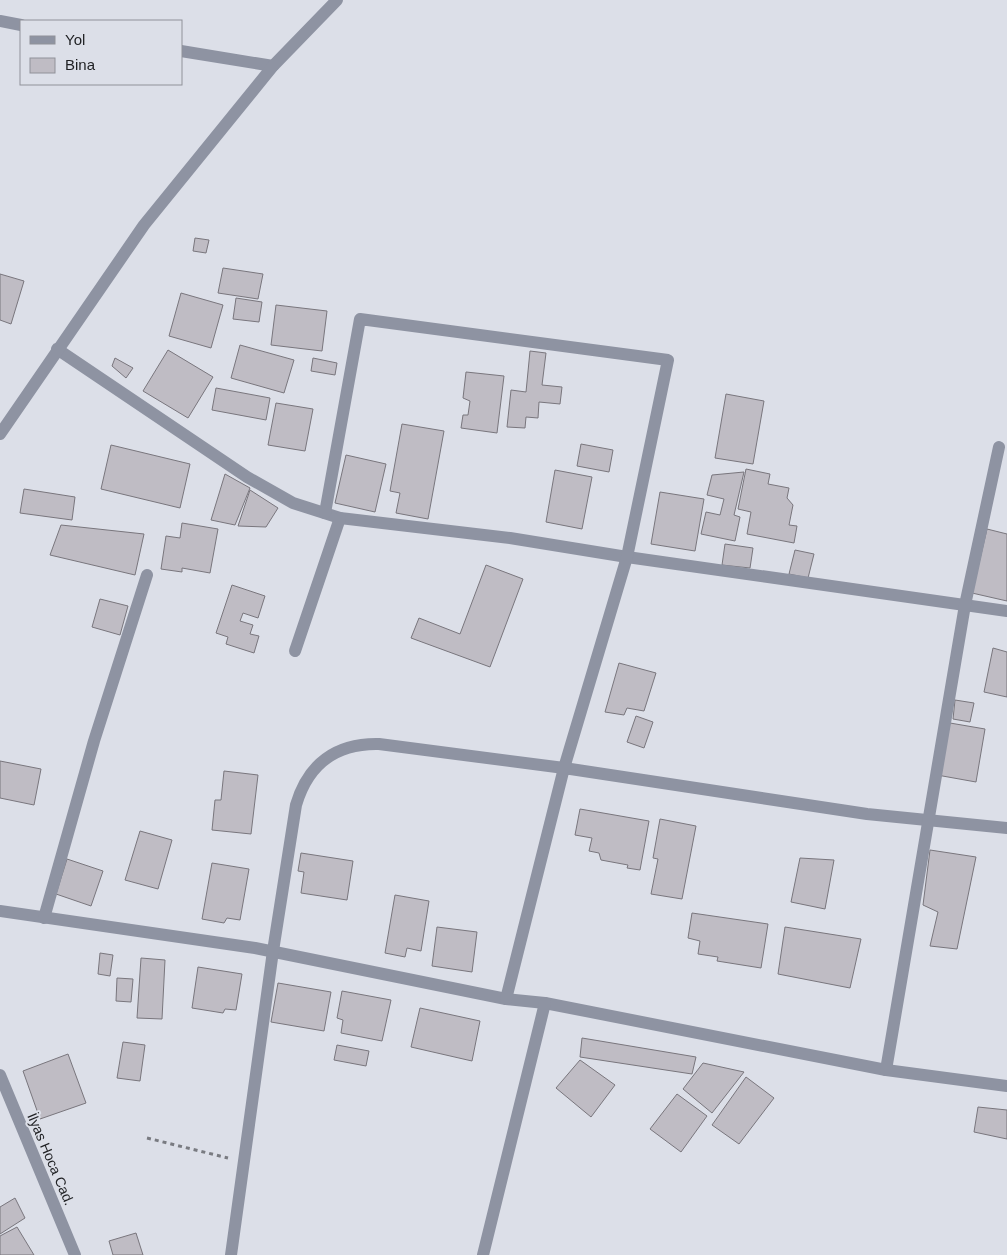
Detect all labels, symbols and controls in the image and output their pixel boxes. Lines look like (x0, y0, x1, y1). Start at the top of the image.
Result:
legend (20, 20, 182, 85)
text: Yol (65, 31, 85, 48)
text: Bina (65, 56, 96, 73)
street label: İlyas Hoca Cad. (24, 1110, 79, 1208)

